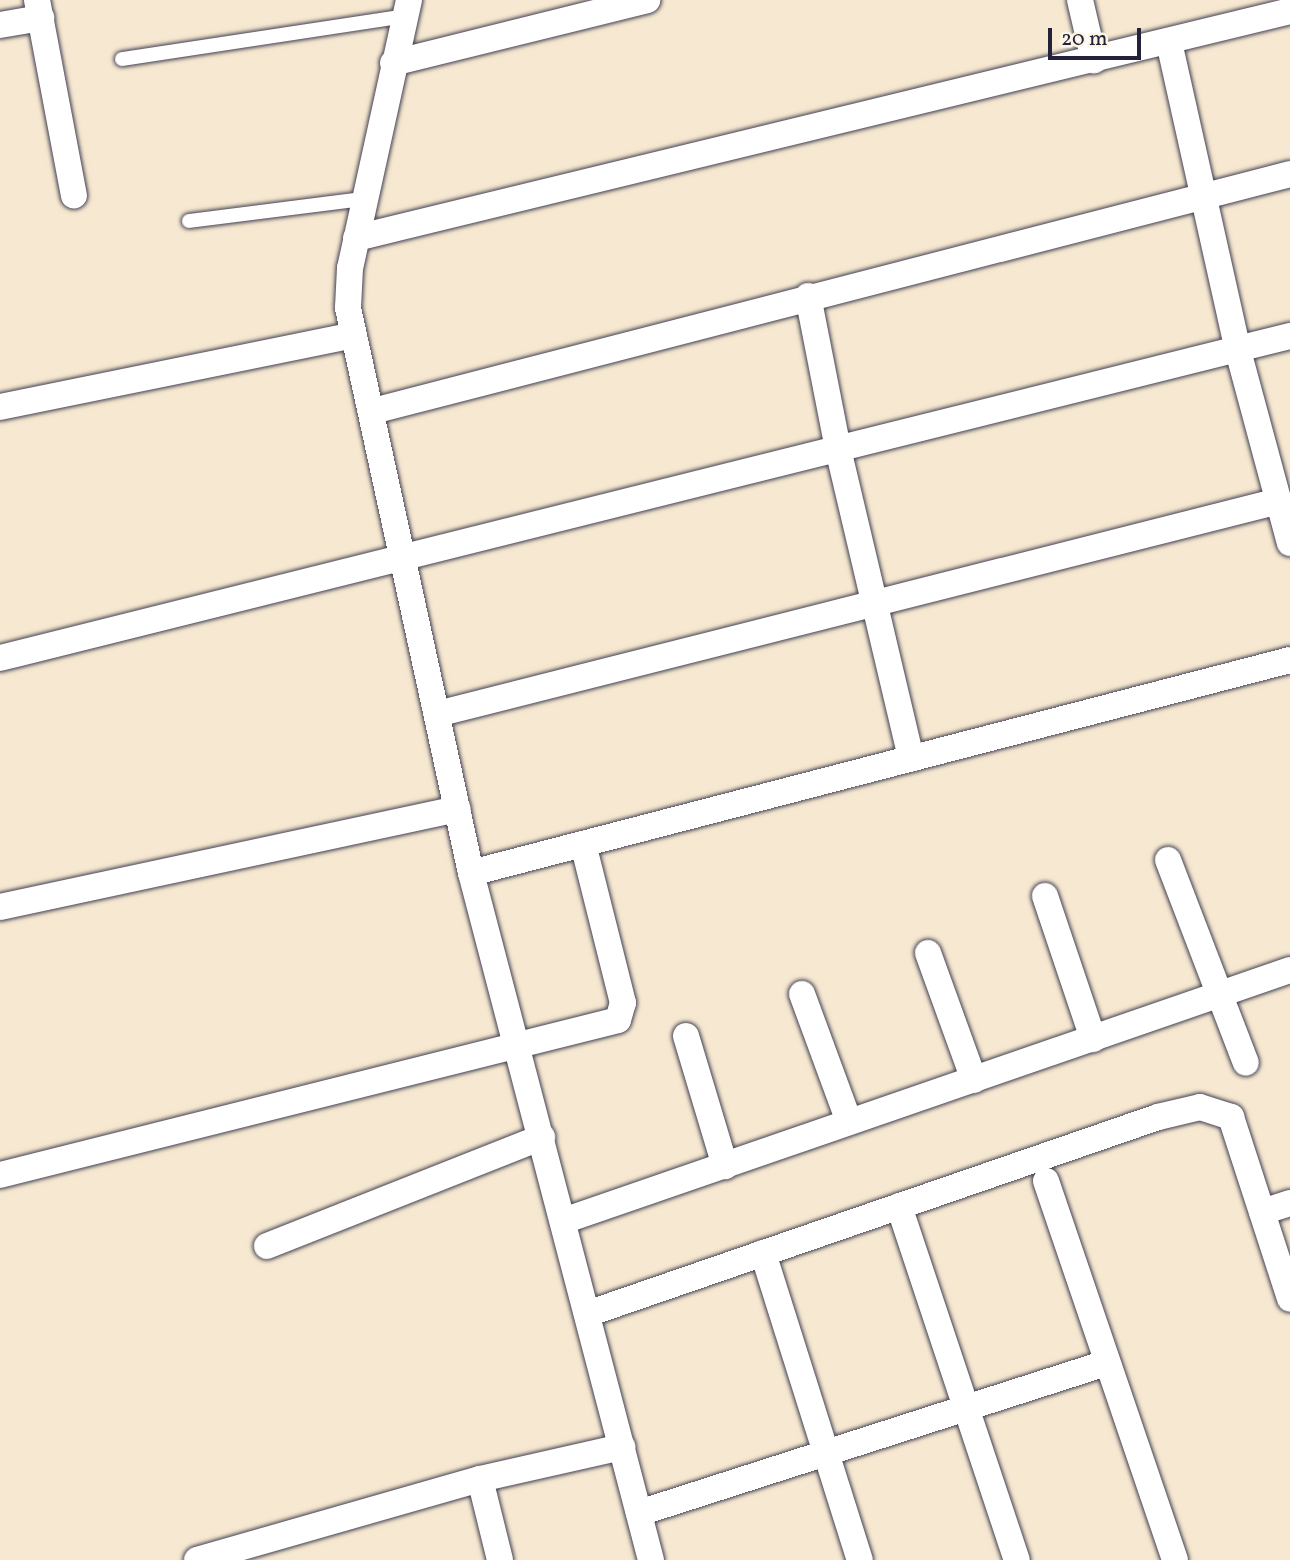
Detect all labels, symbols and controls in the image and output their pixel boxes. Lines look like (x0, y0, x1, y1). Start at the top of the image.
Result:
scale bar (1052, 14, 1145, 58)
text: 20 m (1061, 25, 1107, 54)

